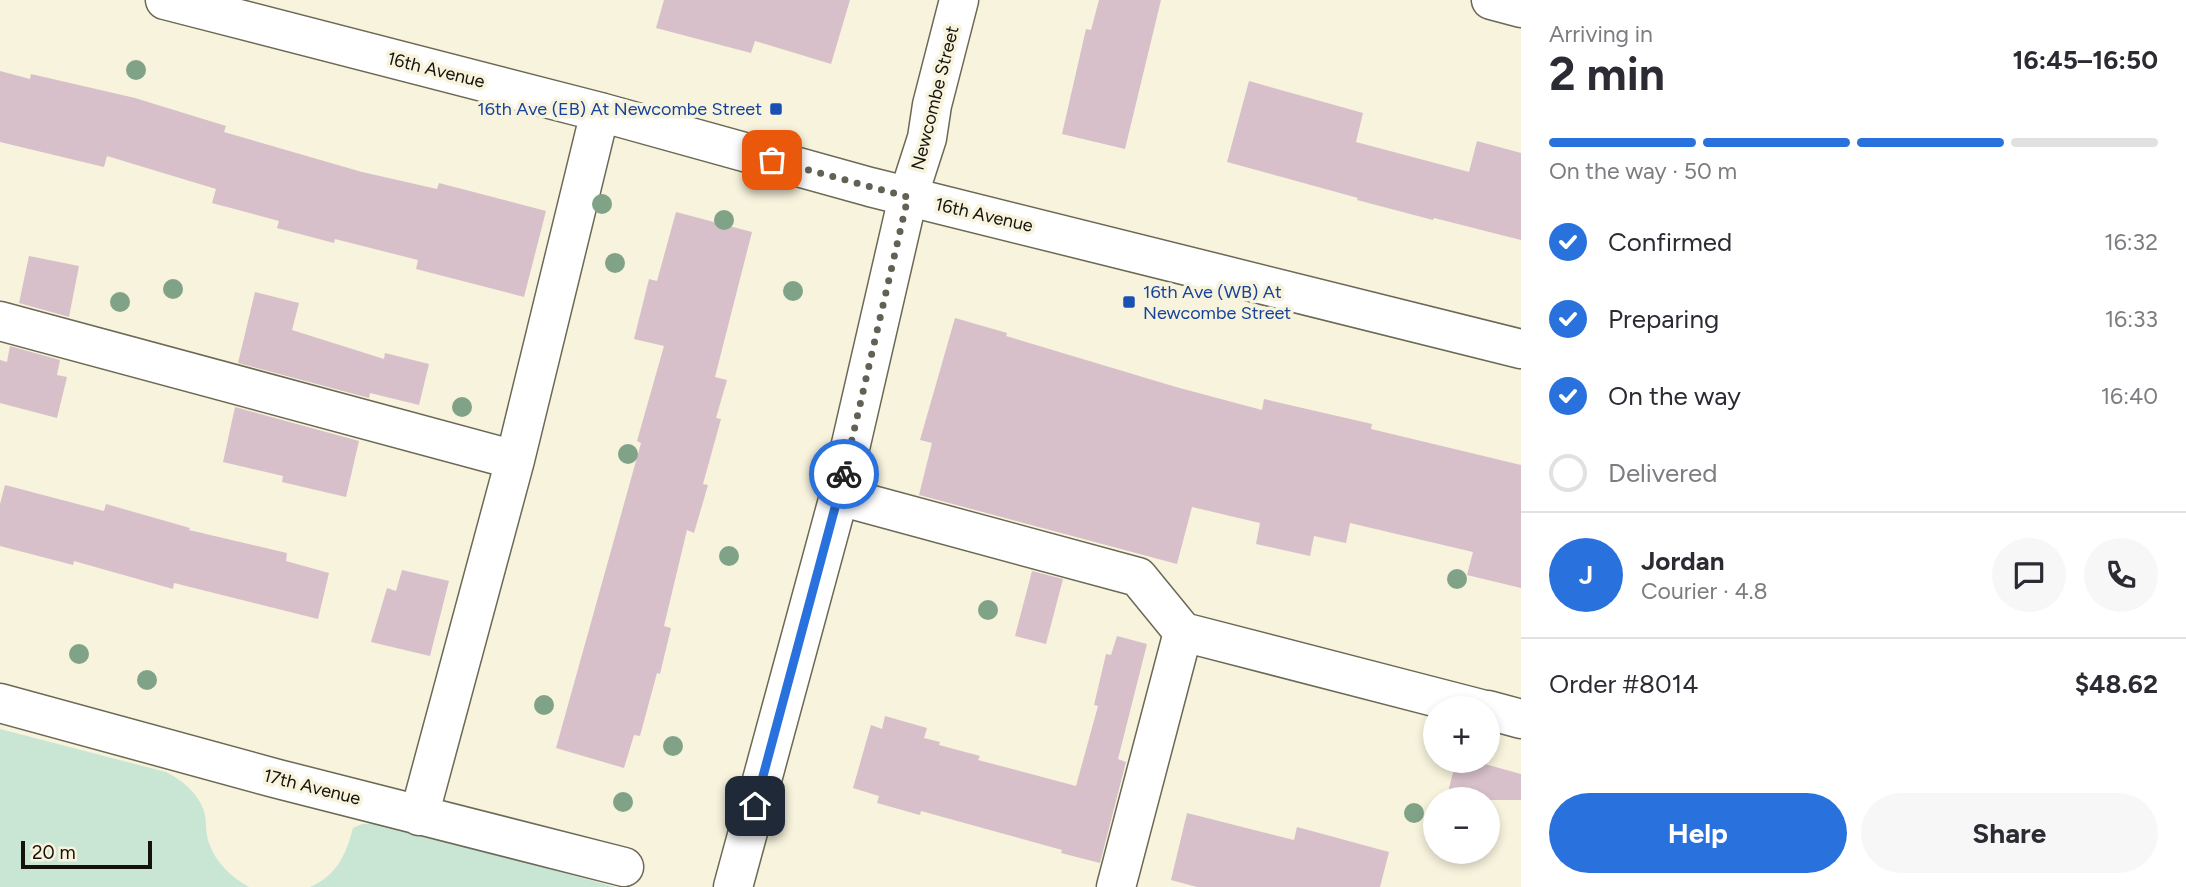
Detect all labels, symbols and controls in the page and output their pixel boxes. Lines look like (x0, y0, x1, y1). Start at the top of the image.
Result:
text: Arriving in (1549, 20, 1653, 48)
street label: Newcombe Street (906, 23, 964, 173)
text: 16:45–16:50 (2012, 44, 2158, 76)
text: 2 min (1549, 46, 1665, 102)
street label: 16th Avenue (385, 47, 487, 93)
place label: 16th Ave (EB) At Newcombe Street (477, 98, 762, 120)
marker: 16th Ave (EB) At Newcombe Street (768, 101, 784, 117)
pin (742, 130, 802, 190)
icon: bag (753, 141, 791, 179)
text: On the way · 50 m (1549, 157, 1737, 185)
street label: 16th Avenue (933, 193, 1035, 237)
icon: check (1549, 223, 1587, 261)
text: Confirmed (1608, 226, 1732, 258)
text: 16:32 (2104, 228, 2158, 256)
place label: 16th Ave (WB) At Newcombe Street (1143, 281, 1291, 324)
marker: 16th Ave (WB) At Newcombe Street (1121, 294, 1137, 310)
icon: check (1549, 300, 1587, 338)
text: Preparing (1608, 303, 1719, 335)
text: 16:33 (2105, 305, 2158, 333)
icon: check (1549, 377, 1587, 415)
text: On the way (1608, 380, 1741, 412)
text: 16:40 (2101, 382, 2158, 410)
courier (809, 439, 879, 509)
icon: bike (825, 455, 863, 493)
text: Delivered (1608, 457, 1717, 489)
button: chat (1992, 538, 2066, 612)
button: phone (2084, 538, 2158, 612)
text: Jordan (1641, 545, 1724, 577)
text: J (1579, 559, 1593, 591)
text: Courier · 4.8 (1641, 577, 1768, 605)
text: Order #8014 (1549, 668, 1698, 700)
text: $48.62 (2075, 668, 2158, 700)
map controls (1423, 696, 1500, 864)
button: + (1423, 696, 1500, 773)
street label: 17th Avenue (261, 764, 363, 810)
pin (725, 776, 785, 836)
icon: home (736, 787, 774, 825)
button: − (1423, 787, 1500, 864)
button: Help (1549, 793, 1847, 873)
button: Share (1861, 793, 2158, 873)
scale bar (21, 838, 152, 870)
text: 20 m (32, 841, 76, 864)

